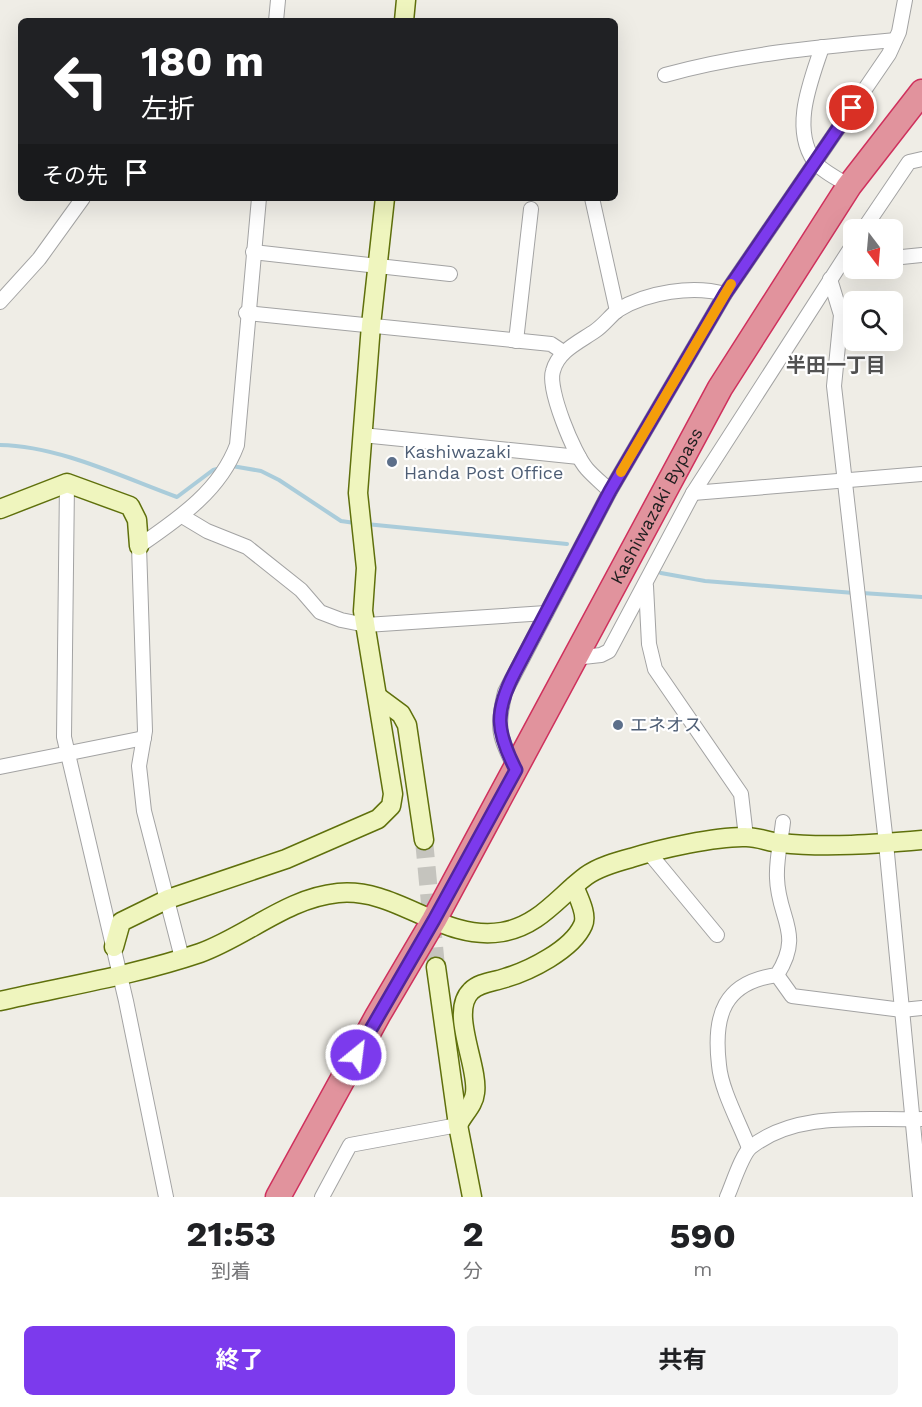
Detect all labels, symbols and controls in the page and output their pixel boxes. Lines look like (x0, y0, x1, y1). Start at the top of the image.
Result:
text: 180 m (141, 37, 264, 86)
icon: left (42, 42, 120, 120)
pin (826, 82, 877, 133)
icon: arrive (835, 91, 868, 124)
text: 左折 (141, 93, 195, 125)
icon: arrive (120, 156, 153, 189)
text: その先 (42, 163, 108, 188)
north arrow (843, 219, 903, 279)
map controls (843, 219, 903, 351)
button: search (843, 291, 903, 351)
district label: 半田一丁目 (786, 353, 886, 377)
street label: Kashiwazaki Bypass (605, 424, 707, 588)
place label: Kashiwazaki Handa Post Office (404, 441, 563, 483)
marker: Kashiwazaki Handa Post Office (385, 455, 399, 469)
place label: エネオス (630, 714, 702, 735)
marker: エネオス (611, 718, 625, 732)
position arrow (324, 1023, 388, 1087)
text: 21:53 (186, 1213, 276, 1255)
text: 2 (462, 1213, 484, 1255)
text: 590 (670, 1215, 736, 1257)
text: m (693, 1257, 712, 1281)
text: 到着 (211, 1259, 251, 1283)
text: 分 (463, 1259, 483, 1283)
button: 終了 (24, 1326, 455, 1395)
button: 共有 (467, 1326, 898, 1395)

